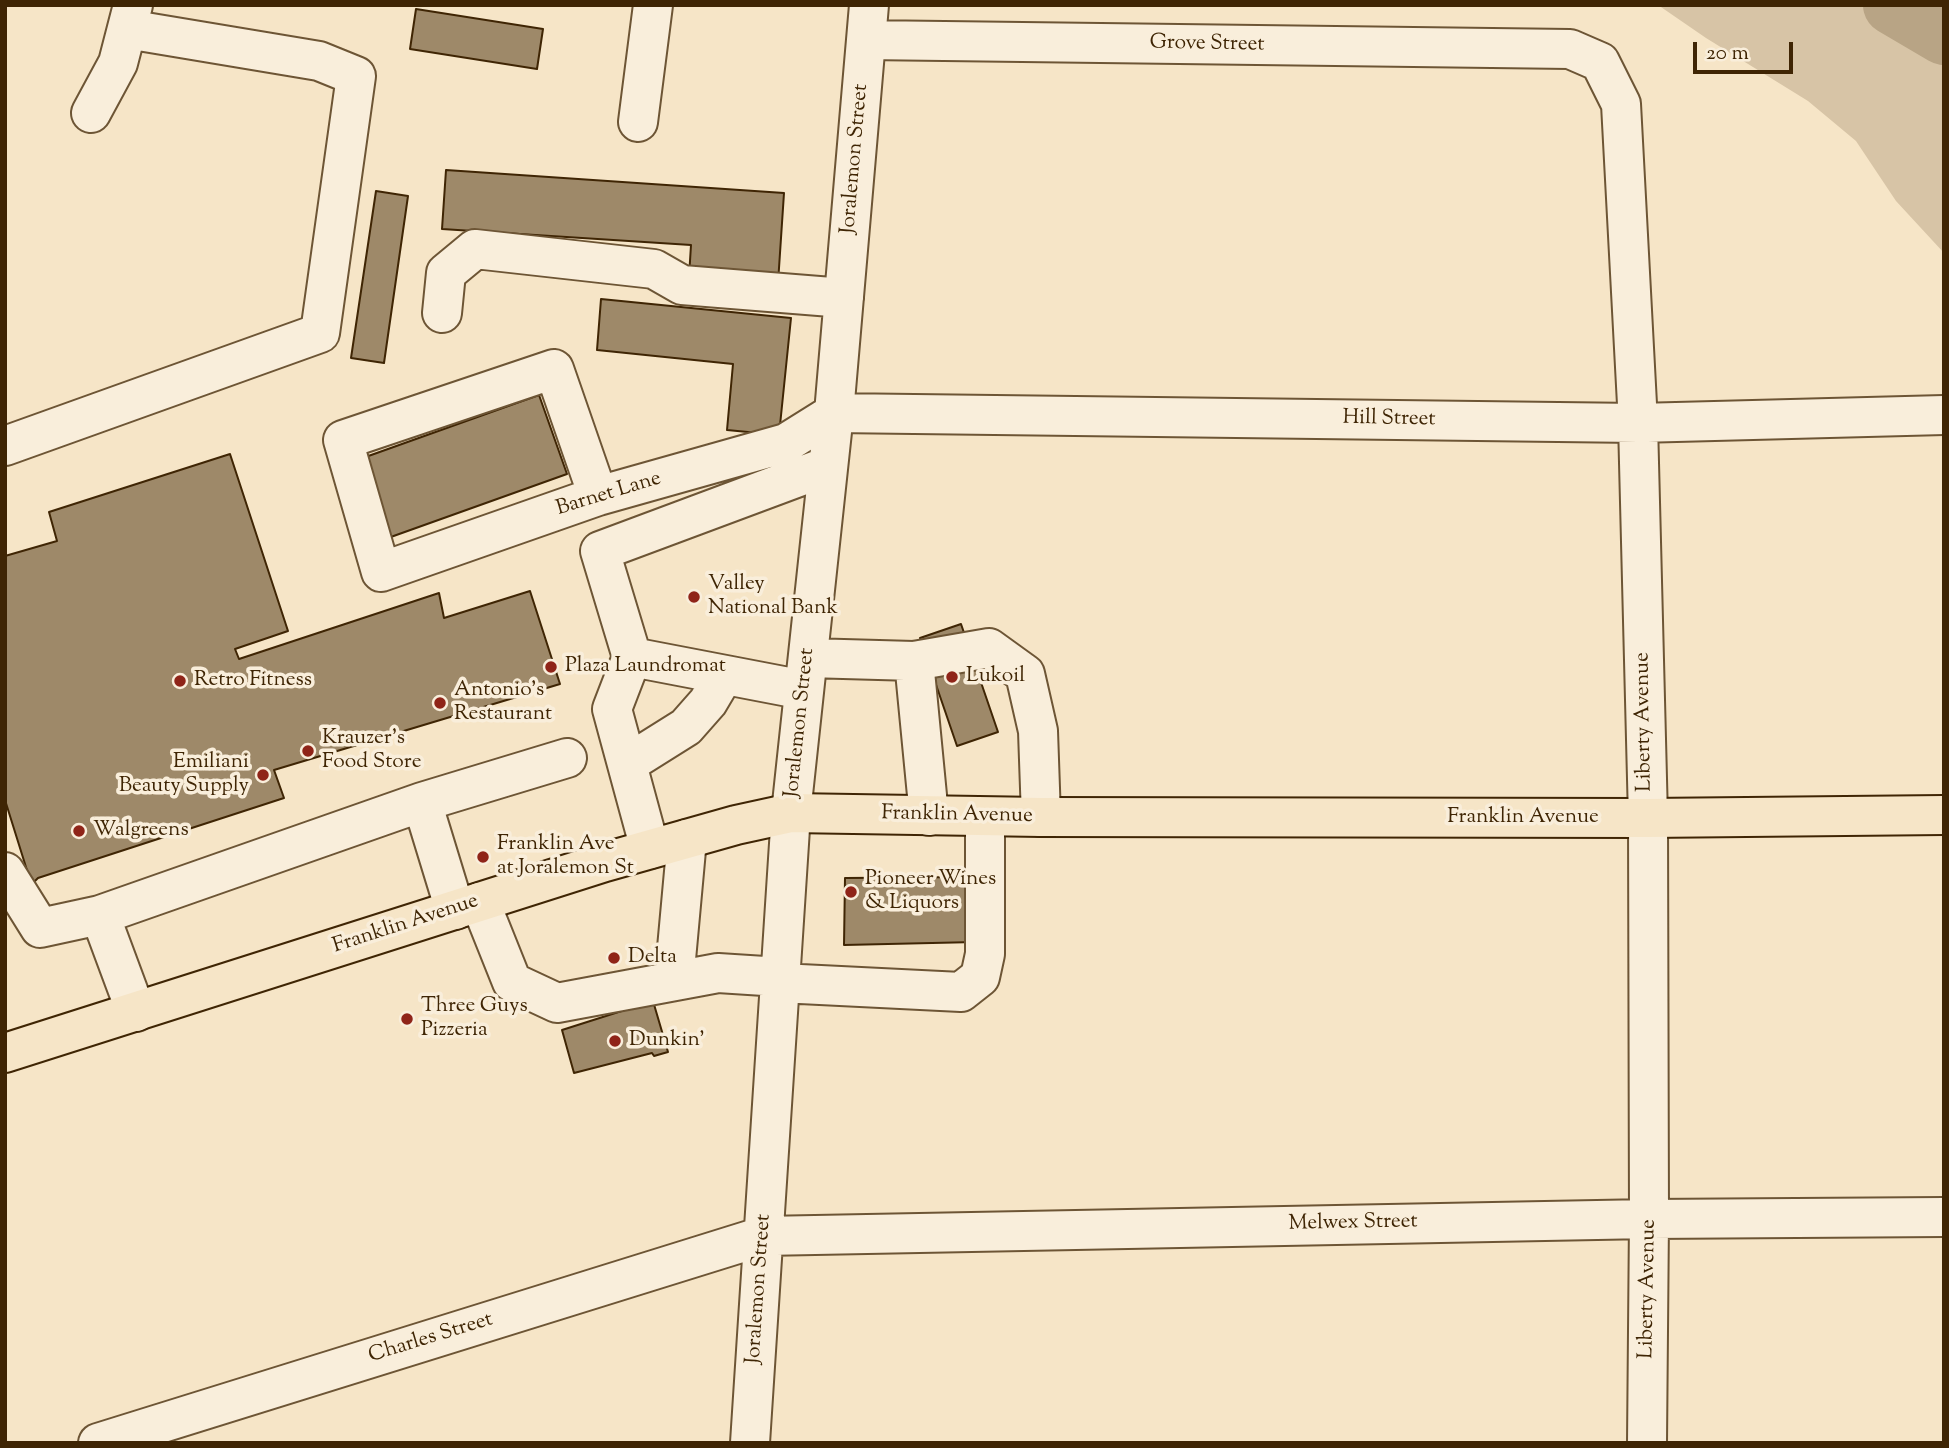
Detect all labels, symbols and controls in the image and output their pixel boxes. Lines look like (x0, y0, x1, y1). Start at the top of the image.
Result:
scale bar (1697, 28, 1797, 72)
street label: Grove Street (1149, 31, 1265, 59)
text: 20 m (1706, 39, 1749, 69)
street label: Joralemon Street (837, 83, 875, 235)
street label: Hill Street (1342, 407, 1436, 433)
street label: Barnet Lane (554, 467, 664, 523)
place label: Valley National Bank (708, 572, 838, 622)
marker: Valley National Bank (686, 589, 702, 605)
street label: Joralemon Street (781, 647, 821, 799)
street label: Liberty Avenue (1631, 652, 1659, 792)
place label: Plaza Laundromat (565, 654, 726, 680)
marker: Plaza Laundromat (543, 659, 559, 675)
place label: Lukoil (966, 664, 1025, 690)
place label: Retro Fitness (194, 668, 312, 694)
marker: Lukoil (944, 669, 960, 685)
marker: Retro Fitness (172, 673, 188, 689)
place label: Antonio's Restaurant (454, 678, 552, 728)
marker: Antonio's Restaurant (432, 695, 448, 711)
place label: Krauzer's Food Store (322, 726, 421, 776)
marker: Krauzer's Food Store (300, 743, 316, 759)
place label: Emiliani Beauty Supply (119, 750, 249, 800)
marker: Emiliani Beauty Supply (255, 767, 271, 783)
street label: Franklin Avenue (881, 802, 1033, 830)
street label: Franklin Avenue (1447, 805, 1599, 831)
place label: Walgreens (93, 818, 189, 844)
marker: Walgreens (71, 823, 87, 839)
place label: Franklin Ave at Joralemon St (497, 832, 634, 882)
marker: Franklin Ave at Joralemon St (475, 849, 491, 865)
place label: Pioneer Wines & Liquors (865, 867, 996, 917)
marker: Pioneer Wines & Liquors (843, 884, 859, 900)
street label: Franklin Avenue (330, 890, 482, 960)
place label: Delta (628, 945, 677, 971)
marker: Delta (606, 950, 622, 966)
place label: Three Guys Pizzeria (421, 994, 528, 1044)
marker: Three Guys Pizzeria (399, 1011, 415, 1027)
place label: Dunkin' (629, 1028, 705, 1054)
marker: Dunkin' (607, 1033, 623, 1049)
street label: Melwex Street (1288, 1210, 1418, 1238)
street label: Joralemon Street (742, 1213, 778, 1365)
street label: Liberty Avenue (1635, 1219, 1663, 1359)
street label: Charles Street (366, 1308, 496, 1370)

